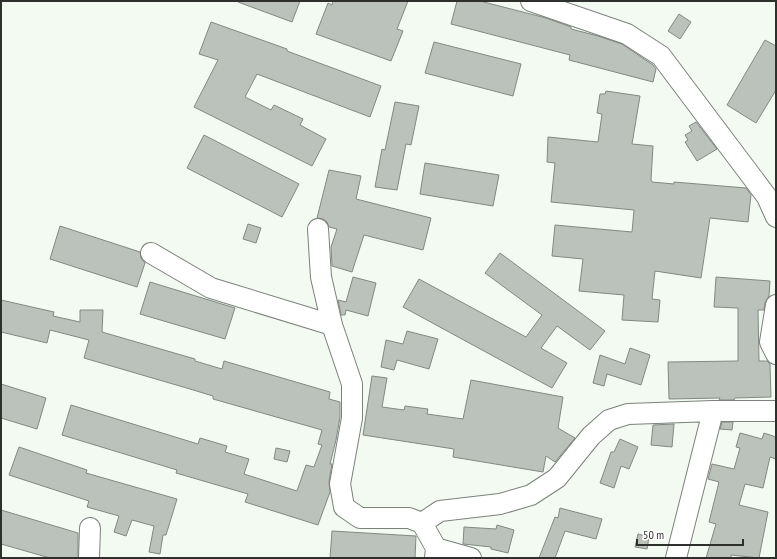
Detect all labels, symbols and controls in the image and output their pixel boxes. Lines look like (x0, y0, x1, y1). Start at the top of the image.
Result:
scale bar (637, 521, 743, 547)
text: 50 m (643, 527, 664, 542)

